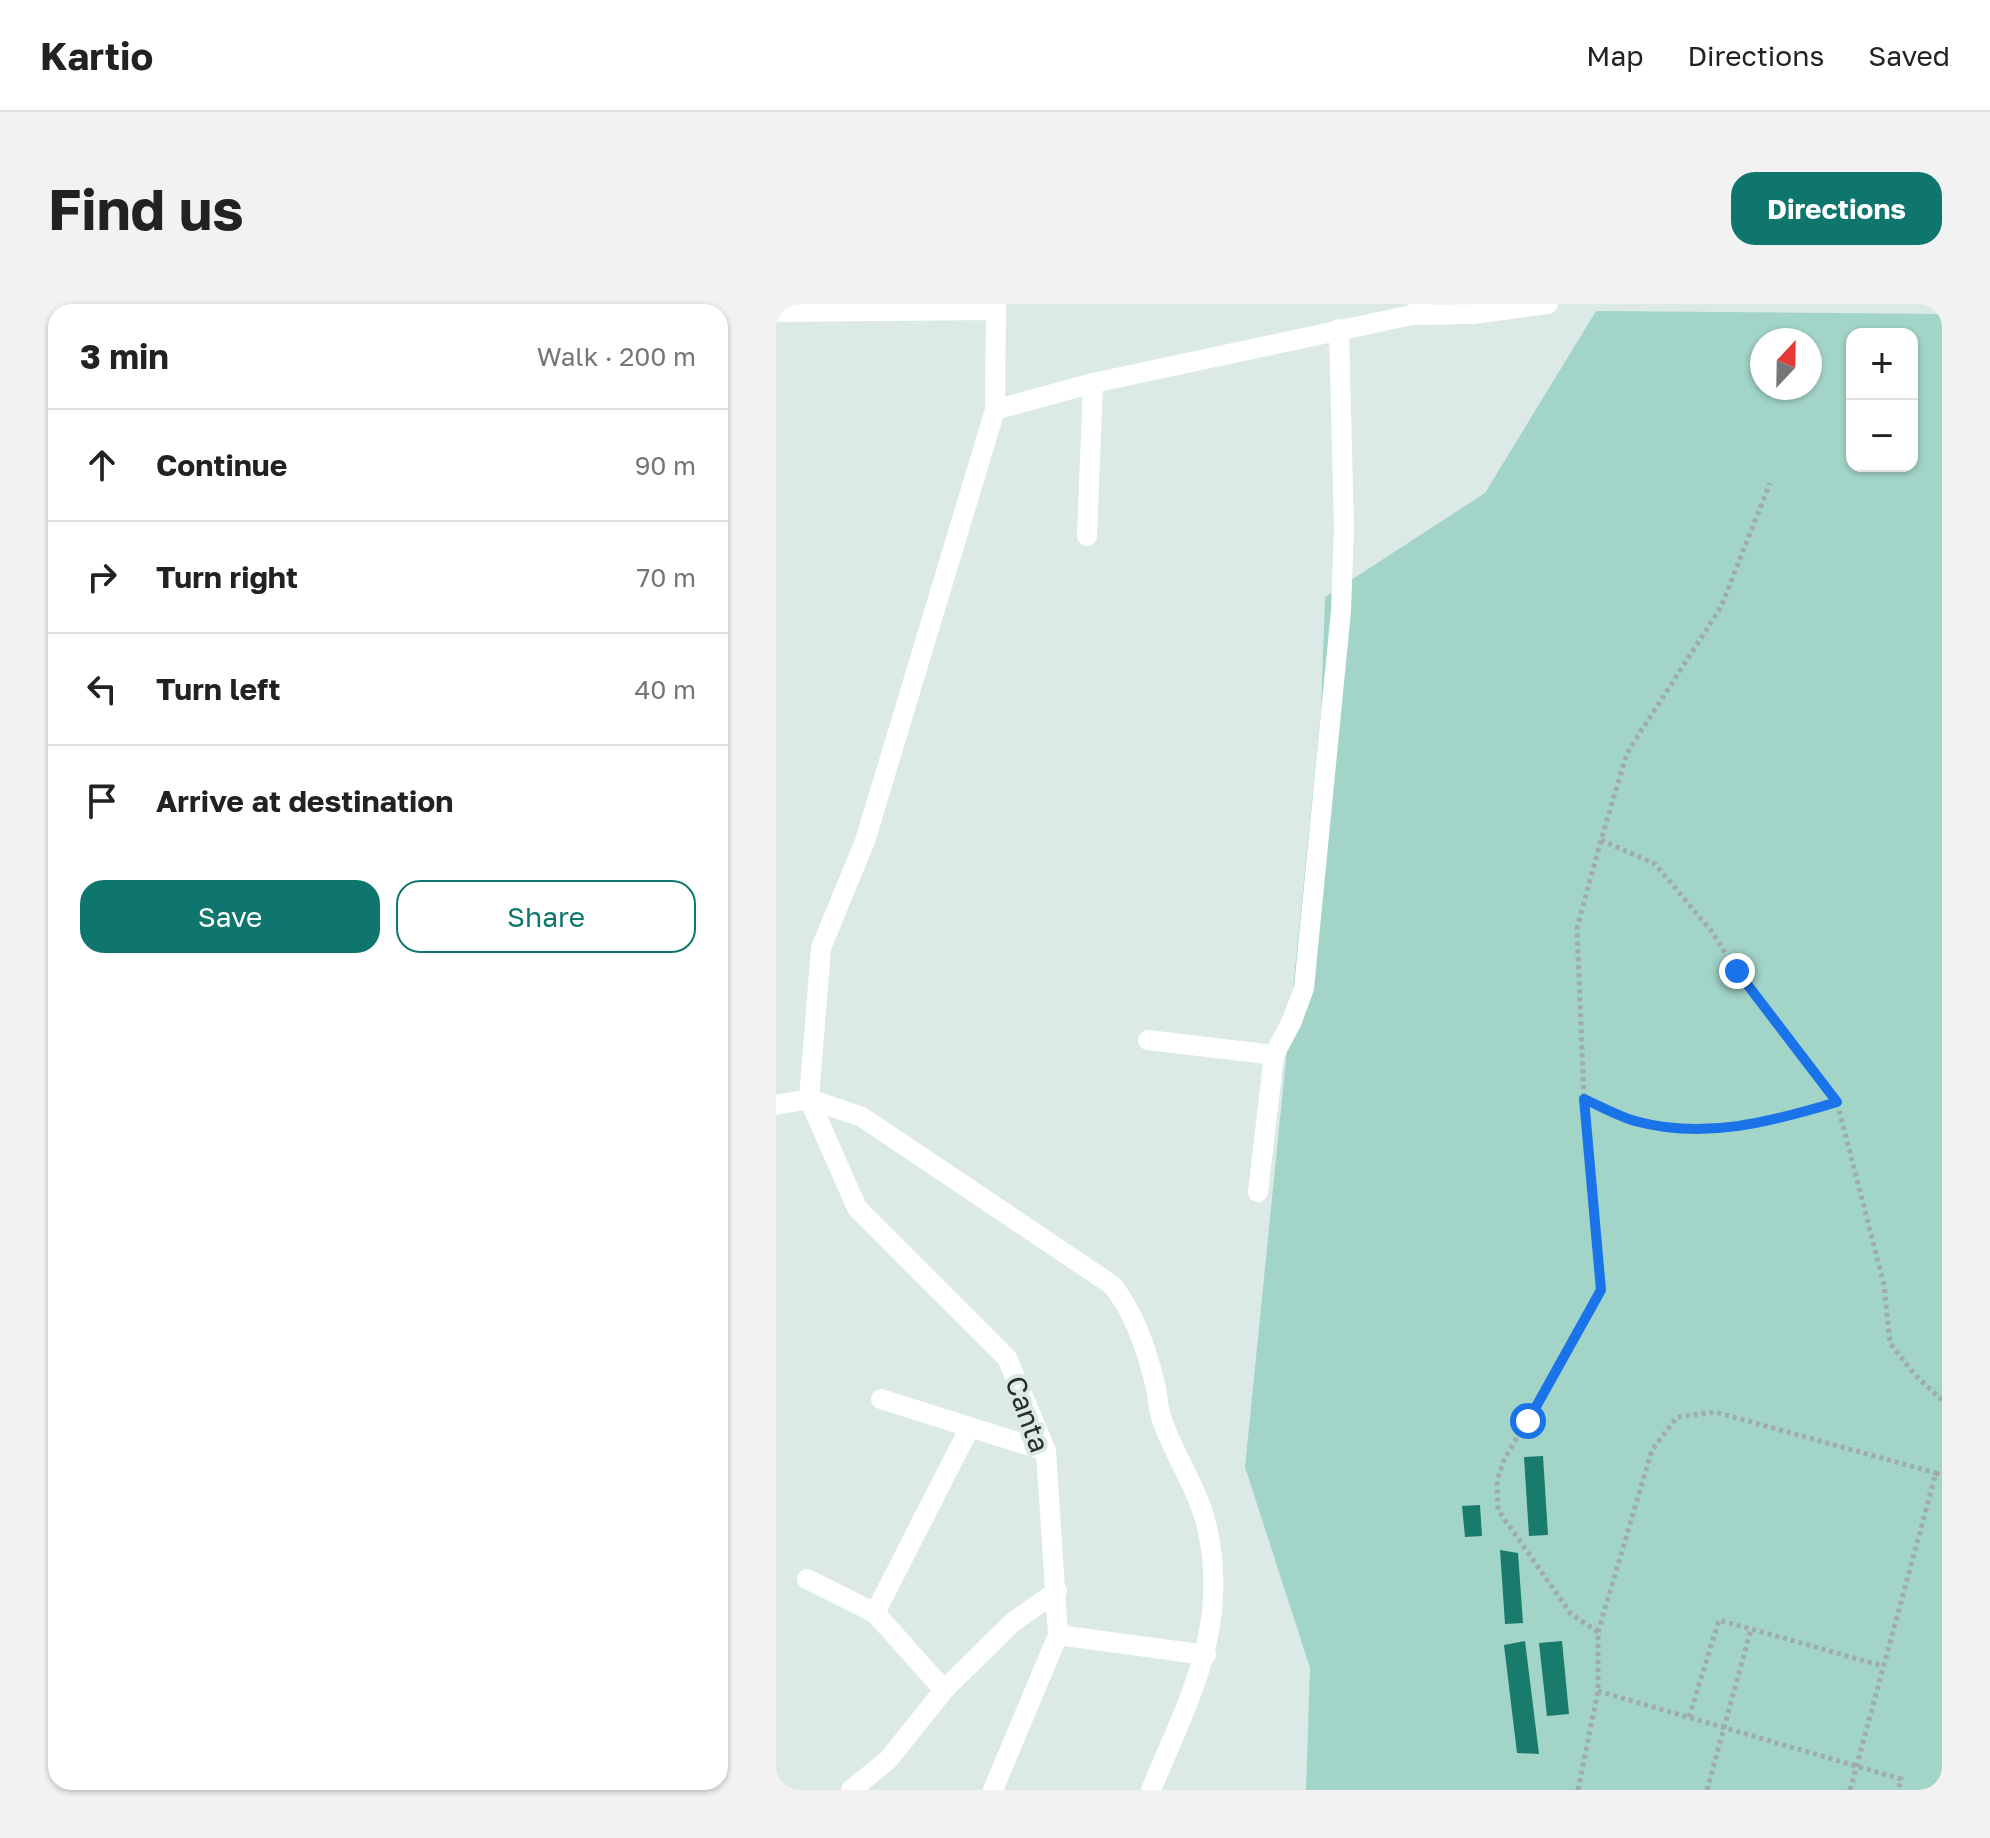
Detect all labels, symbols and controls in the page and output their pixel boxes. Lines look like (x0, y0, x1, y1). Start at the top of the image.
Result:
text: Kartio (40, 33, 153, 78)
text: Map (1586, 39, 1643, 72)
text: Directions (1687, 39, 1824, 72)
text: Saved (1868, 39, 1950, 72)
button: Directions (1731, 172, 1942, 245)
text: Find us (48, 175, 244, 242)
north arrow (1750, 328, 1822, 400)
map controls (1846, 328, 1918, 472)
button: + (1846, 328, 1918, 400)
text: 3 min (80, 336, 169, 376)
text: Walk · 200 m (537, 341, 696, 372)
button: − (1846, 400, 1918, 472)
icon: ahead (80, 443, 124, 487)
text: Continue (156, 447, 287, 483)
text: 90 m (635, 450, 696, 481)
icon: right (80, 555, 124, 599)
text: Turn right (156, 559, 298, 595)
text: 70 m (637, 562, 696, 593)
icon: left (80, 667, 124, 711)
text: Turn left (156, 671, 281, 707)
text: 40 m (635, 674, 696, 705)
icon: arrive (80, 779, 124, 823)
text: Arrive at destination (156, 783, 453, 819)
button: Save (80, 880, 380, 953)
button: Share (396, 880, 696, 953)
route end (1719, 953, 1755, 989)
street label: Canta (999, 1371, 1057, 1457)
route start (1510, 1403, 1546, 1439)

